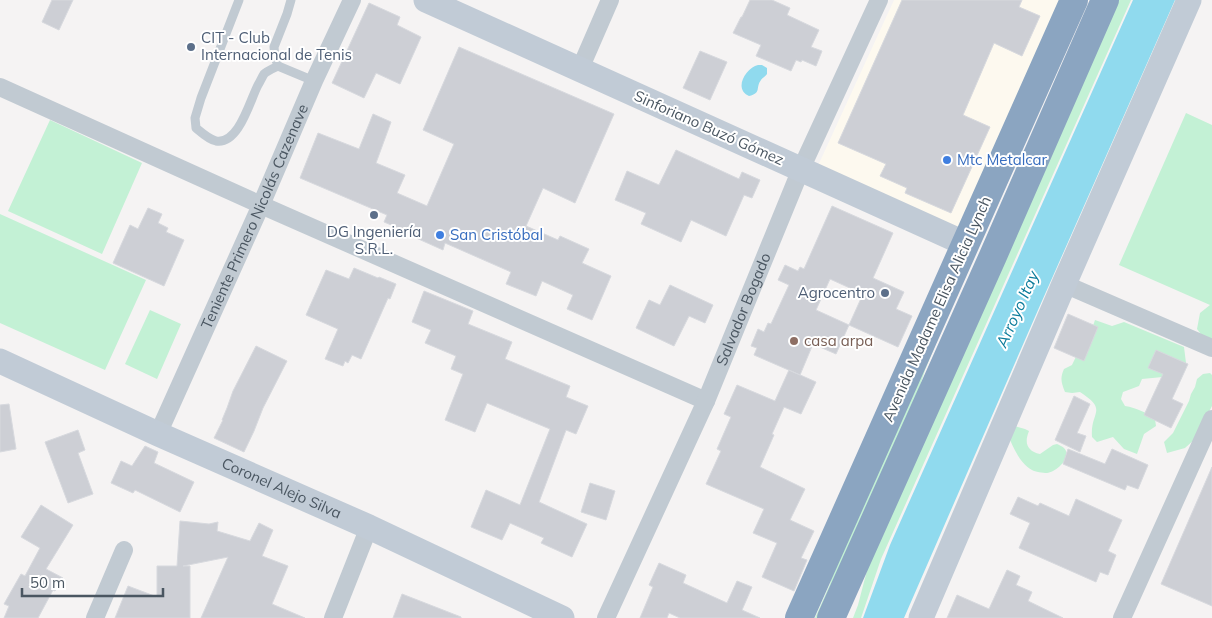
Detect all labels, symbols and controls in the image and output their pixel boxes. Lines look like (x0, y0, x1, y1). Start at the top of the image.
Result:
place label: CIT - Club Internacional de Tenis (201, 28, 352, 64)
marker: CIT - Club Internacional de Tenis (185, 41, 197, 53)
street label: Sinforiano Buzó Gómez (631, 86, 787, 169)
street label: Teniente Primero Nicolás Cazenave (197, 101, 312, 332)
place label: Mtc Metalcar (957, 150, 1048, 169)
marker: Mtc Metalcar (941, 154, 953, 166)
street label: Avenida Madame Elisa Alicia Lynch (878, 193, 995, 425)
marker: DG Ingeniería S.R.L. (368, 209, 380, 221)
place label: DG Ingeniería S.R.L. (327, 222, 421, 258)
place label: San Cristóbal (450, 225, 543, 244)
marker: San Cristóbal (434, 229, 446, 241)
street label: Salvador Bogado (712, 250, 775, 368)
water label: Arroyo Itay (991, 267, 1043, 351)
place label: Agrocentro (798, 283, 875, 302)
marker: Agrocentro (879, 287, 891, 299)
place label: casa arpa (804, 331, 873, 350)
marker: casa arpa (788, 335, 800, 347)
street label: Coronel Alejo Silva (219, 453, 345, 523)
scale bar (22, 566, 164, 598)
text: 50 m (30, 573, 65, 592)

